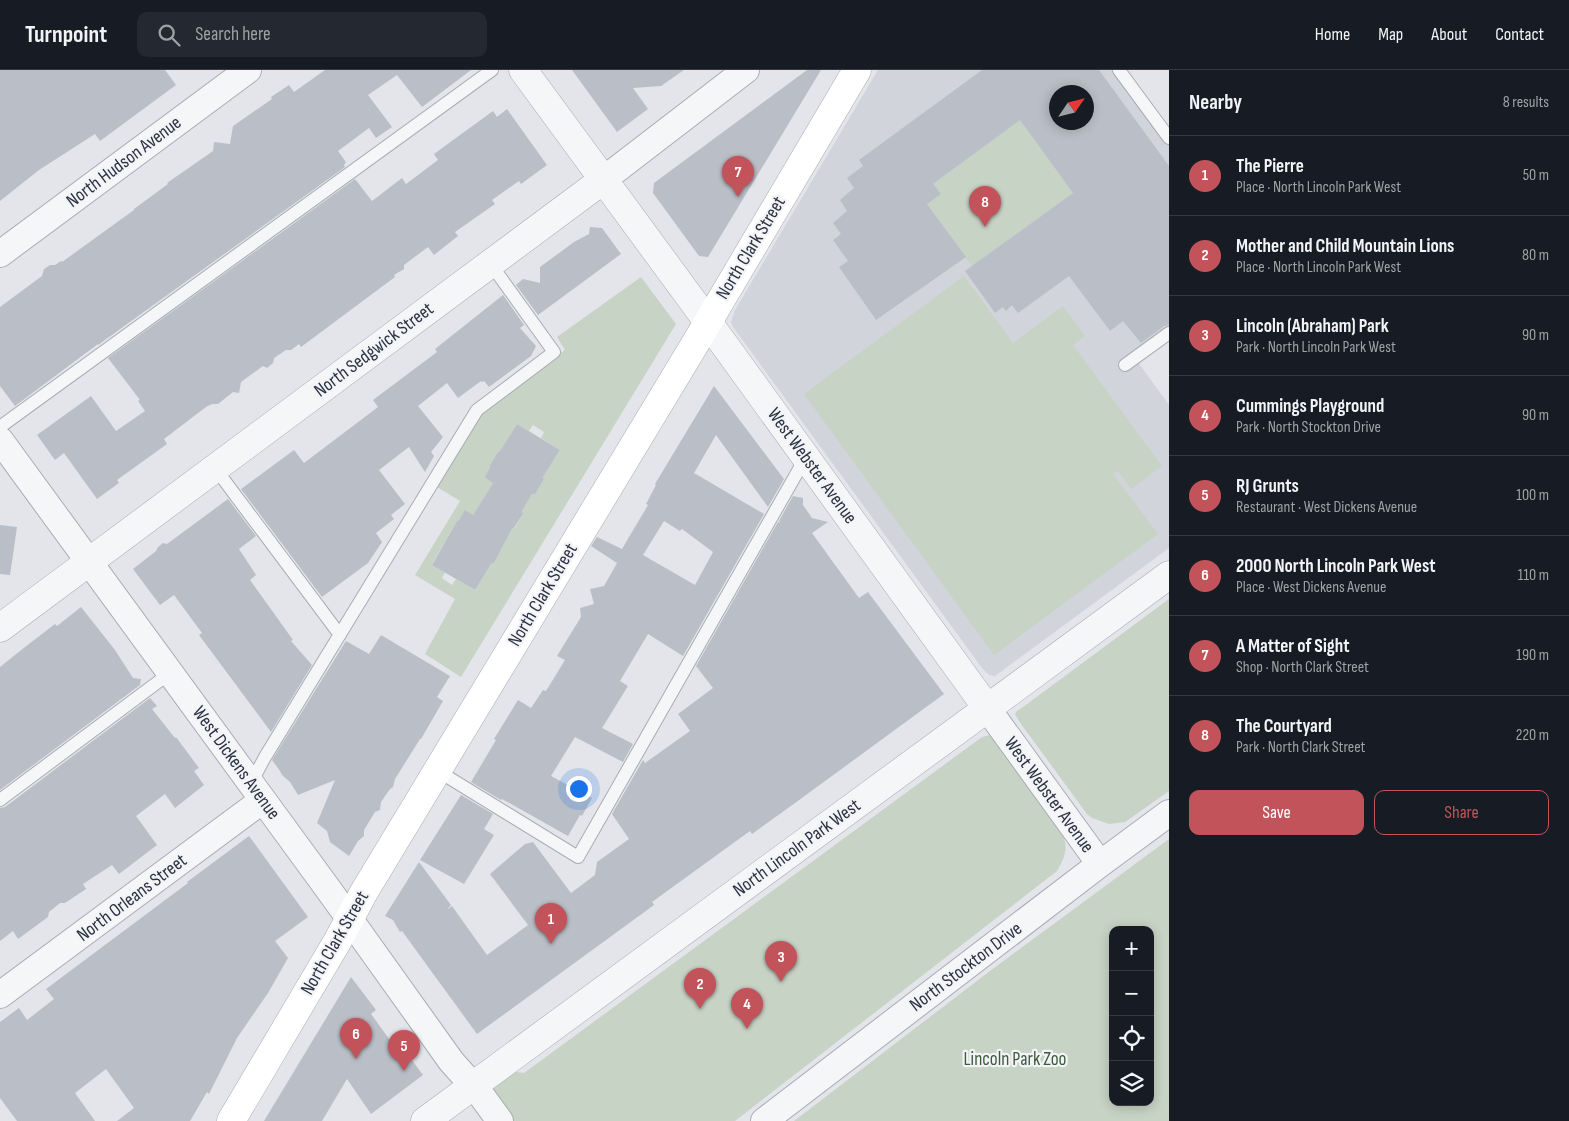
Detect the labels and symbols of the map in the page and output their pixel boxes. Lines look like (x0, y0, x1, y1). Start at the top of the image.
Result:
north arrow (1049, 85, 1094, 130)
street label: North Hudson Avenue (62, 111, 186, 213)
pin: 7 (722, 156, 754, 197)
pin: 8 (969, 186, 1001, 227)
street label: North Clark Street (711, 192, 791, 304)
street label: North Sedgwick Street (310, 298, 438, 402)
street label: West Webster Avenue (762, 403, 862, 529)
street label: North Clark Street (503, 539, 583, 651)
street label: West Dickens Avenue (187, 702, 285, 824)
street label: West Webster Avenue (999, 732, 1099, 858)
your location (566, 776, 592, 802)
street label: North Lincoln Park West (729, 794, 865, 902)
street label: North Orleans Street (73, 849, 192, 947)
street label: North Clark Street (296, 887, 374, 999)
pin: 1 (535, 903, 567, 944)
street label: North Stockton Drive (905, 917, 1027, 1017)
pin: 3 (765, 941, 797, 982)
pin: 2 (684, 968, 716, 1009)
pin: 4 (731, 988, 763, 1029)
pin: 6 (340, 1018, 372, 1059)
pin: 5 (388, 1030, 420, 1071)
park label: Lincoln Park Zoo (964, 1048, 1066, 1071)

